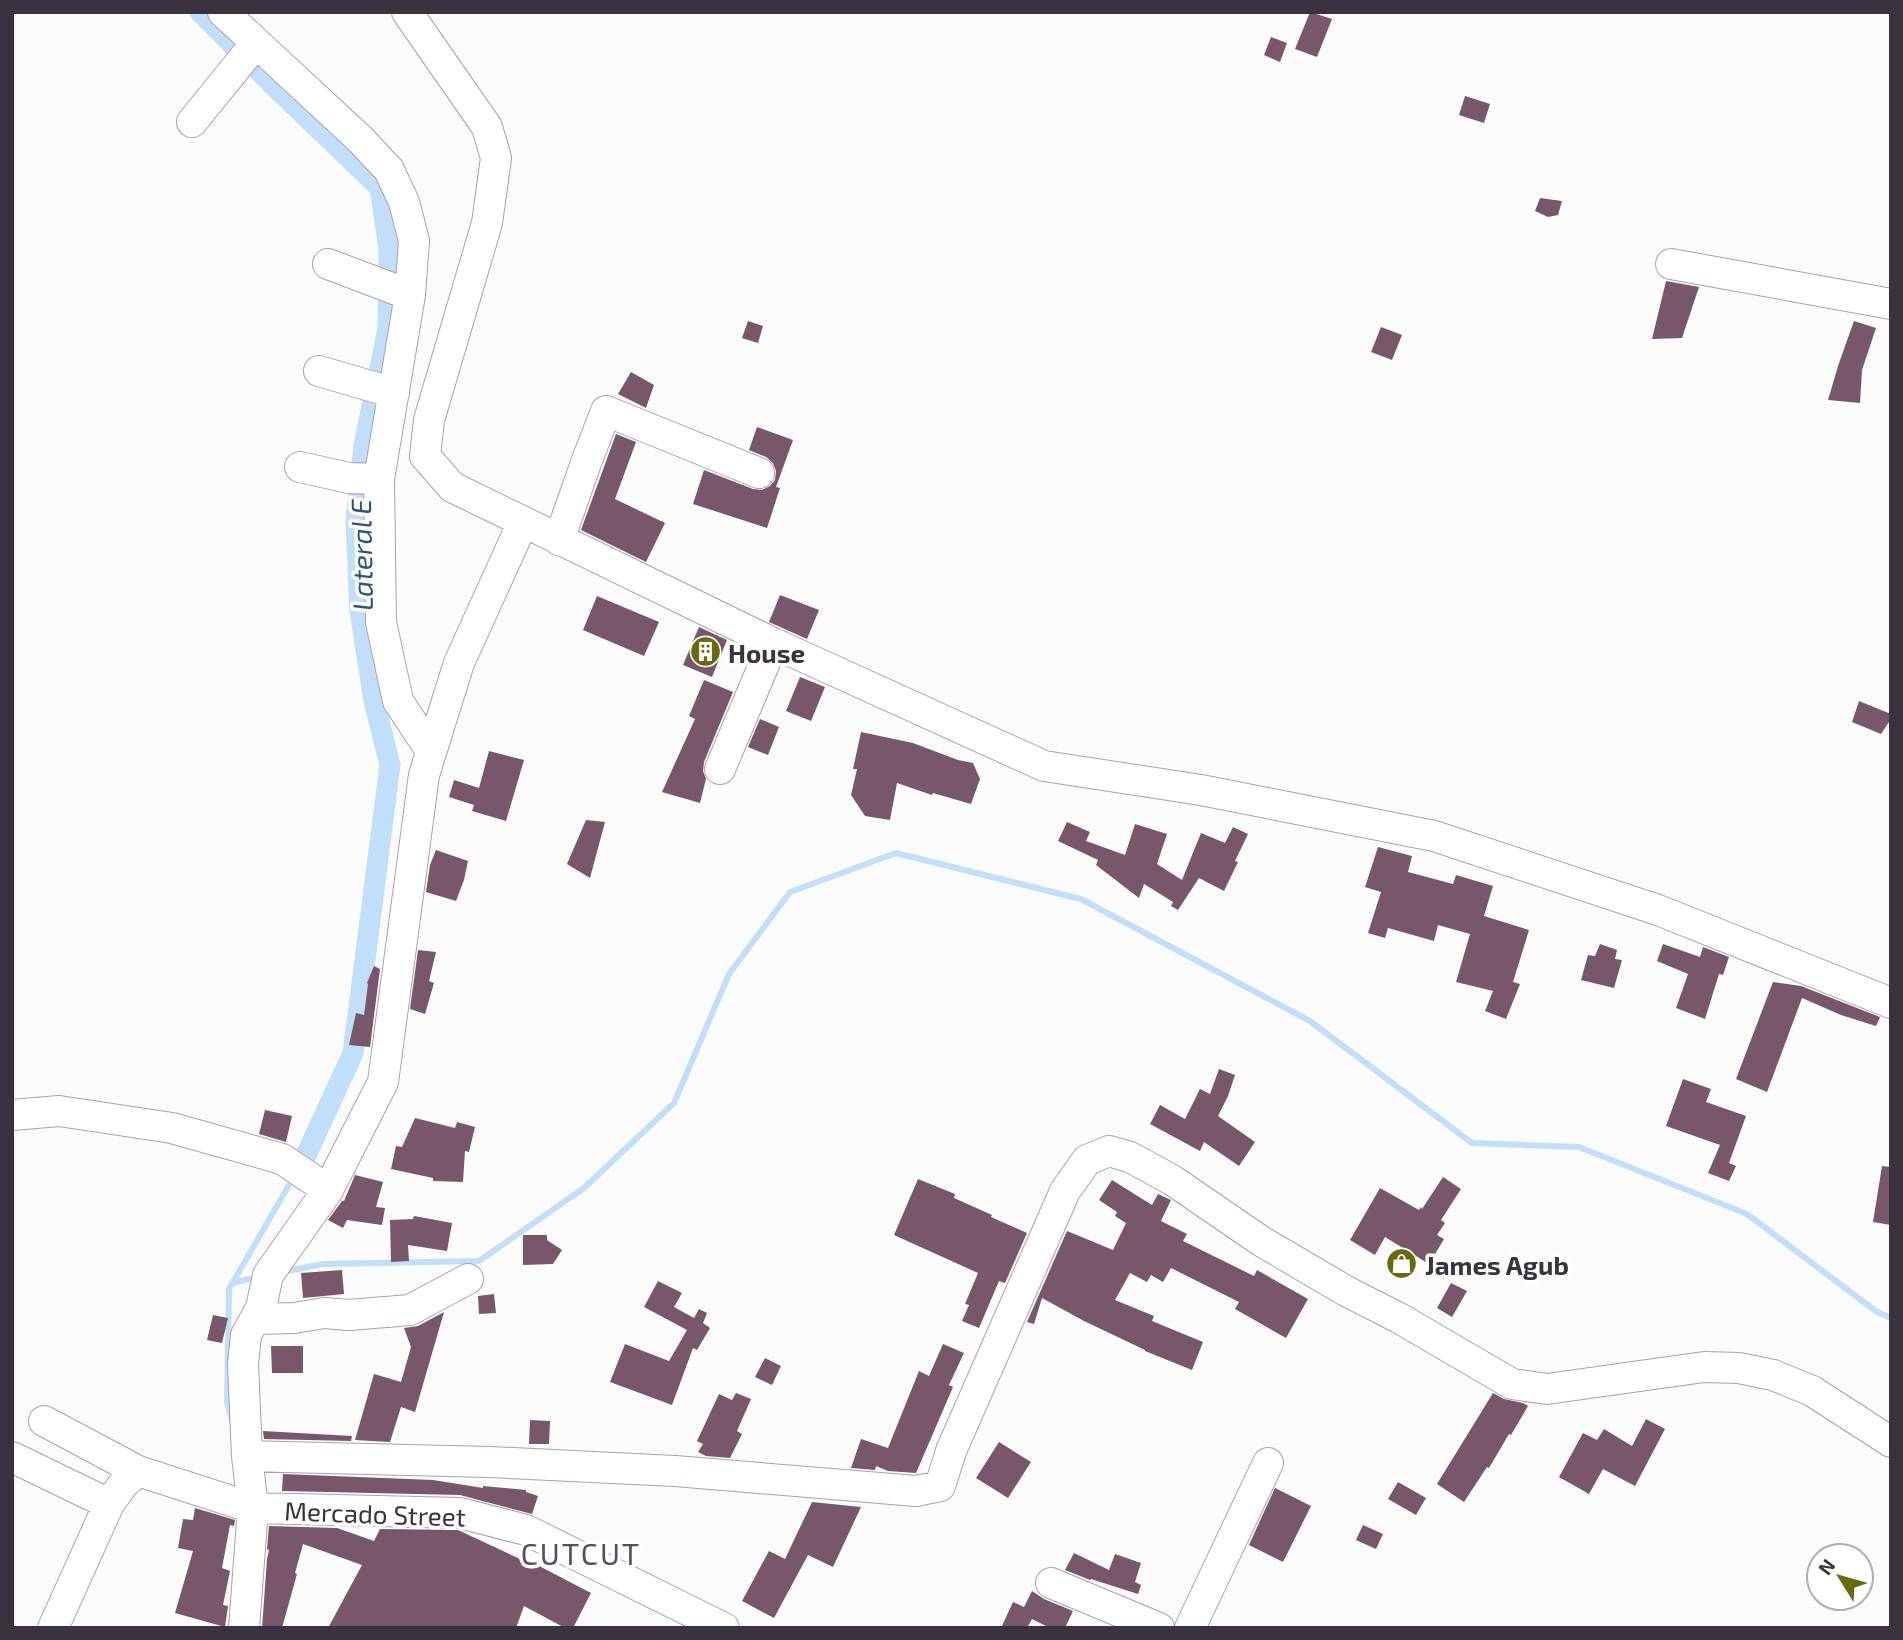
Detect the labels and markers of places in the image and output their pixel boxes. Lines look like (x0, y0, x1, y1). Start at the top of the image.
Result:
building icon: House (688, 635, 722, 669)
place label: House (728, 637, 805, 668)
shop icon: James Agub (1385, 1247, 1419, 1281)
place label: James Agub (1425, 1249, 1569, 1280)

